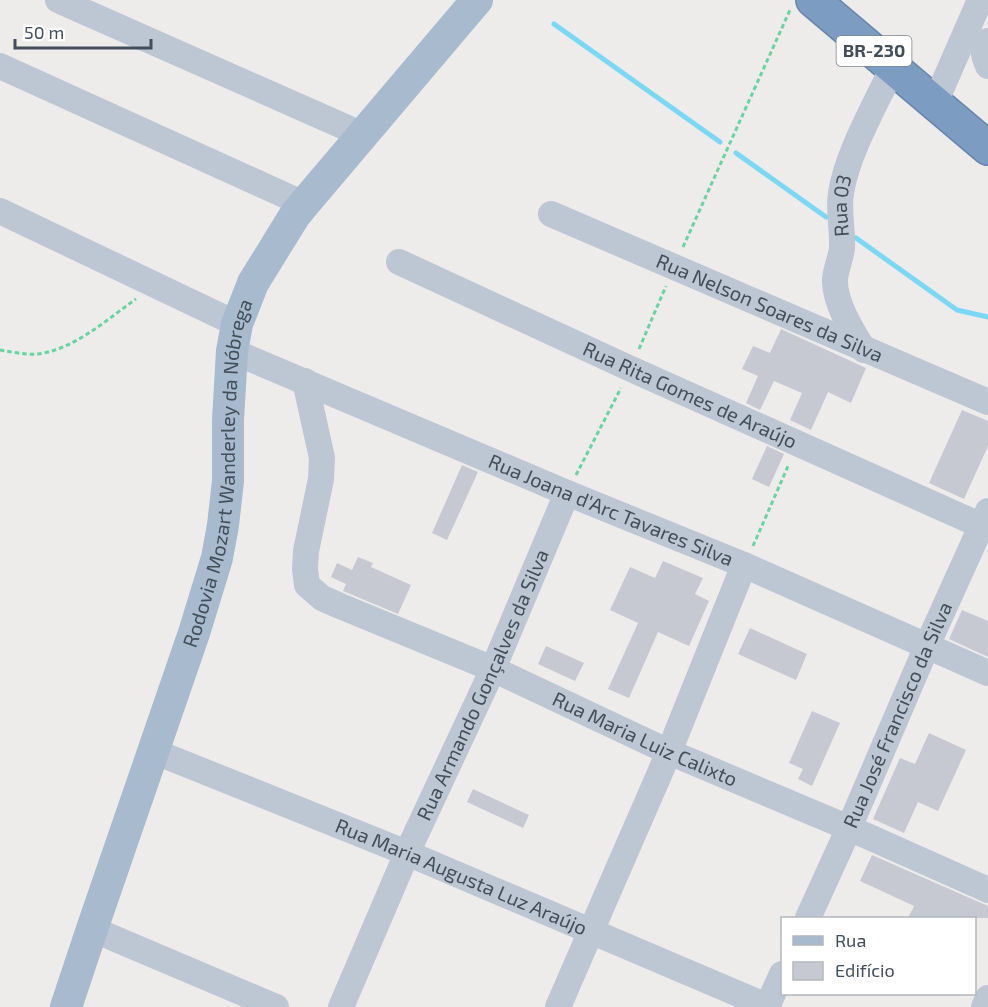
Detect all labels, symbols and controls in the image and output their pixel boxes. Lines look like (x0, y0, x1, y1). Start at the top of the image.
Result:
scale bar (15, 12, 152, 50)
text: 50 m (24, 21, 64, 43)
road number: BR-230 (836, 36, 912, 66)
street label: Rua 03 (827, 172, 856, 238)
street label: Rua Nelson Soares da Silva (653, 248, 887, 366)
street label: Rodovia Mozart Wanderley da Nóbrega (177, 295, 257, 650)
street label: Rua Rita Gomes de Araújo (580, 336, 801, 453)
street label: Rua Joana d'Arc Tavares Silva (485, 448, 737, 570)
street label: Rua Armando Gonçalves da Silva (411, 545, 553, 824)
street label: Rua José Francisco da Silva (837, 598, 956, 831)
street label: Rua Maria Luiz Calixto (549, 686, 741, 791)
street label: Rua Maria Augusta Luz Araújo (332, 813, 591, 939)
legend (781, 917, 976, 995)
text: Rua (835, 929, 866, 951)
text: Edifício (835, 959, 895, 981)

